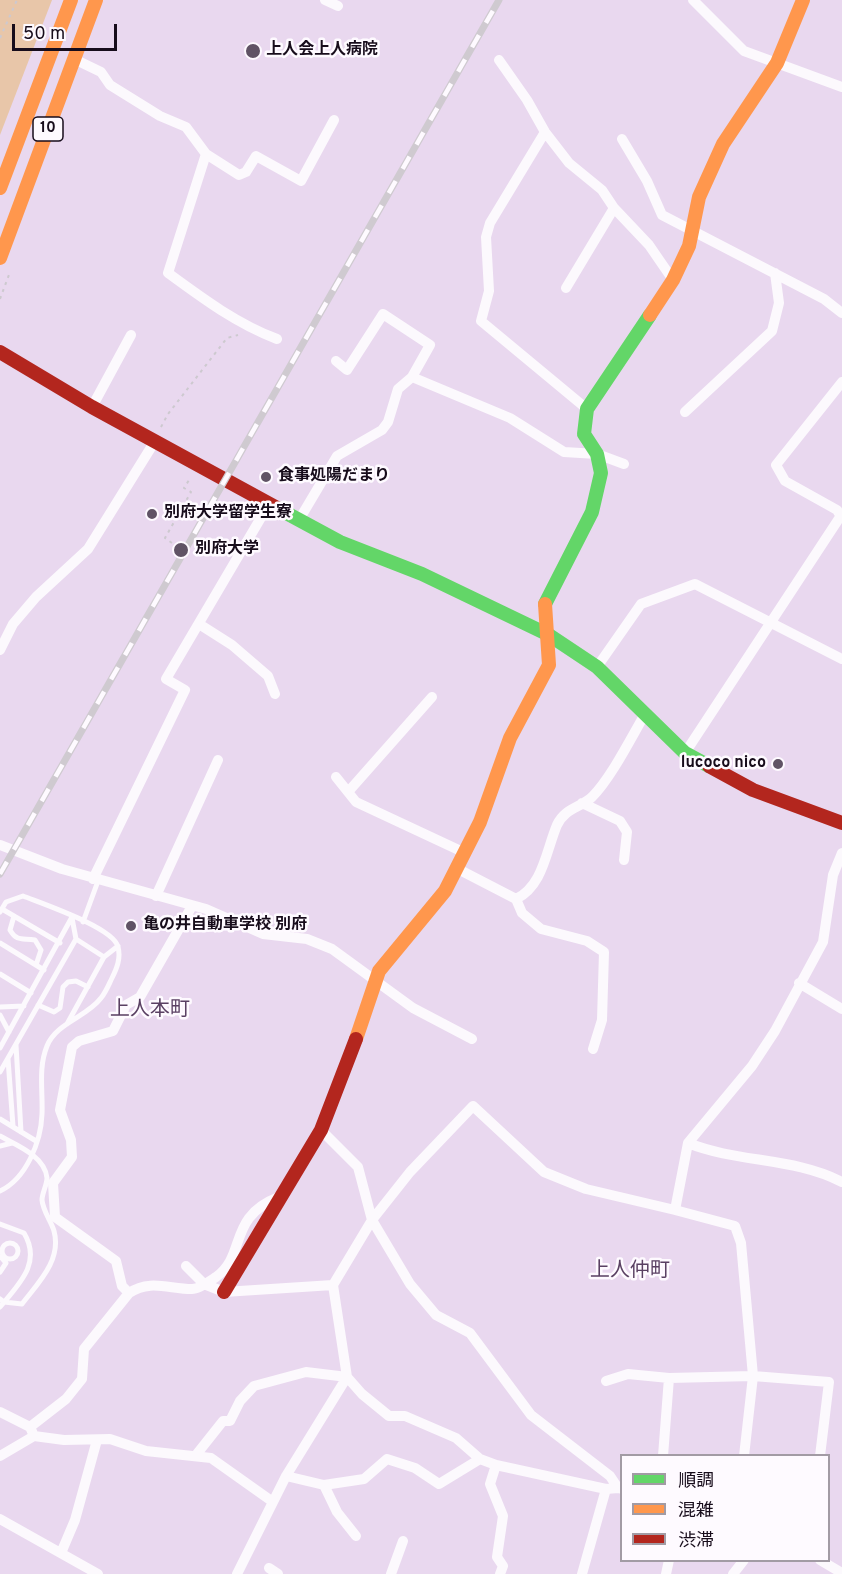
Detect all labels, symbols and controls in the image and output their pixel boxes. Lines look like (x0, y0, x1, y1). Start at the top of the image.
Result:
scale bar (15, 12, 120, 50)
text: 50 m (23, 23, 65, 46)
place label: 上人会上人病院 (266, 41, 378, 61)
marker: 上人会上人病院 (244, 42, 262, 60)
road number: 10 (33, 117, 63, 141)
place label: 食事処陽だまり (278, 467, 390, 487)
marker: 食事処陽だまり (259, 470, 273, 484)
place label: 別府大学留学生寮 (164, 504, 292, 524)
marker: 別府大学留学生寮 (145, 507, 159, 521)
place label: 別府大学 (195, 540, 259, 560)
marker: 別府大学 (172, 541, 190, 559)
place label: lucoco nico (681, 754, 766, 774)
marker: lucoco nico (771, 757, 785, 771)
place label: 亀の井自動車学校 別府 (143, 916, 307, 936)
marker: 亀の井自動車学校 別府 (124, 919, 138, 933)
district label: 上人本町 (110, 999, 190, 1023)
district label: 上人仲町 (590, 1260, 670, 1284)
legend (620, 1454, 830, 1562)
text: 順調 (678, 1470, 714, 1493)
text: 混雑 (678, 1500, 714, 1523)
text: 渋滞 (678, 1530, 714, 1553)

